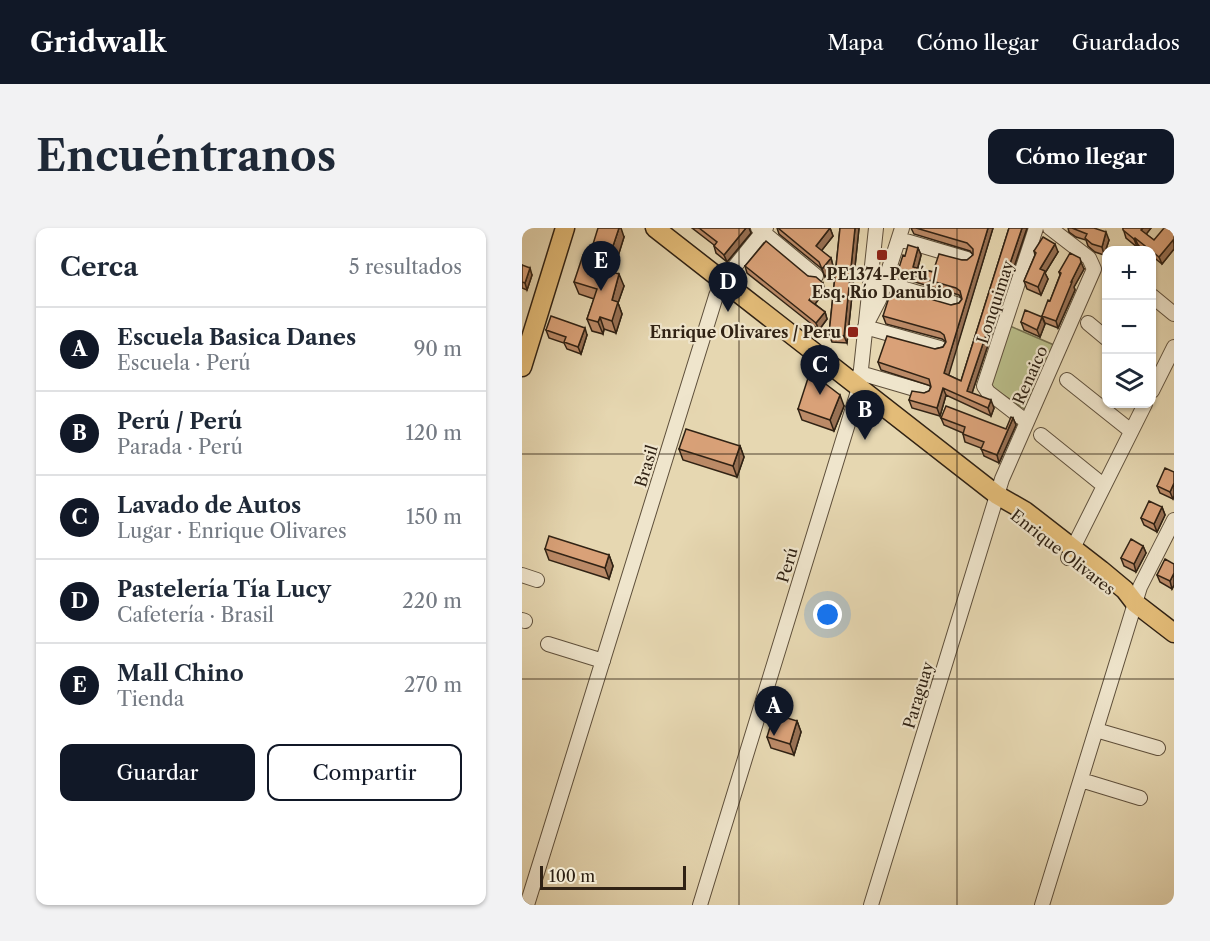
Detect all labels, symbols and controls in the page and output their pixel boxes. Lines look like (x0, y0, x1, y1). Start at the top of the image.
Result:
text: Gridwalk (30, 25, 166, 59)
text: Mapa (827, 30, 884, 55)
text: Cómo llegar (917, 30, 1039, 55)
text: Guardados (1072, 30, 1180, 55)
button: Cómo llegar (988, 129, 1174, 184)
text: Encuéntranos (36, 130, 336, 182)
pin: E (582, 242, 620, 291)
map controls (1102, 246, 1156, 408)
button: + (1102, 246, 1156, 300)
marker: PE1374-Perú / Esq. Río Danubio (875, 248, 889, 262)
text: Cerca (60, 251, 138, 283)
text: 5 resultados (349, 255, 462, 279)
street label: Lonquimay (972, 257, 1018, 346)
pin: D (708, 262, 748, 312)
place label: PE1374-Perú / Esq. Río Danubio (811, 264, 953, 302)
button: − (1102, 300, 1156, 354)
place label: Enrique Olivares / Peru (650, 322, 841, 342)
text: Escuela Basica Danes (117, 324, 356, 351)
marker: Enrique Olivares / Peru (846, 325, 860, 339)
text: A (72, 337, 87, 361)
text: 90 m (414, 337, 462, 361)
street label: Renaico (1008, 342, 1052, 407)
pin: C (800, 346, 840, 395)
text: Escuela · Perú (117, 351, 250, 375)
button: layers (1102, 354, 1156, 408)
pin: B (846, 390, 884, 440)
text: Perú / Perú (117, 408, 242, 435)
text: B (72, 421, 87, 445)
text: 120 m (405, 421, 462, 445)
text: Parada · Perú (117, 435, 242, 459)
street label: Brasil (630, 442, 662, 489)
text: Lavado de Autos (117, 492, 301, 519)
text: C (71, 505, 88, 529)
text: 150 m (406, 505, 462, 529)
street label: Enrique Olivares (1007, 505, 1119, 599)
text: Lugar · Enrique Olivares (117, 519, 347, 543)
street label: Perú (772, 545, 802, 585)
text: Pastelería Tía Lucy (117, 576, 331, 603)
text: D (71, 589, 88, 613)
text: 220 m (402, 589, 462, 613)
your location (813, 600, 842, 629)
text: Cafetería · Brasil (117, 603, 274, 627)
street label: Paraguay (898, 658, 938, 731)
text: Mall Chino (117, 660, 244, 687)
text: E (72, 673, 87, 697)
text: 270 m (404, 673, 462, 697)
pin: A (754, 686, 794, 736)
text: Tienda (117, 687, 184, 711)
button: Guardar (60, 744, 255, 801)
button: Compartir (267, 744, 462, 801)
scale bar (540, 863, 686, 890)
text: 100 m (549, 866, 595, 886)

